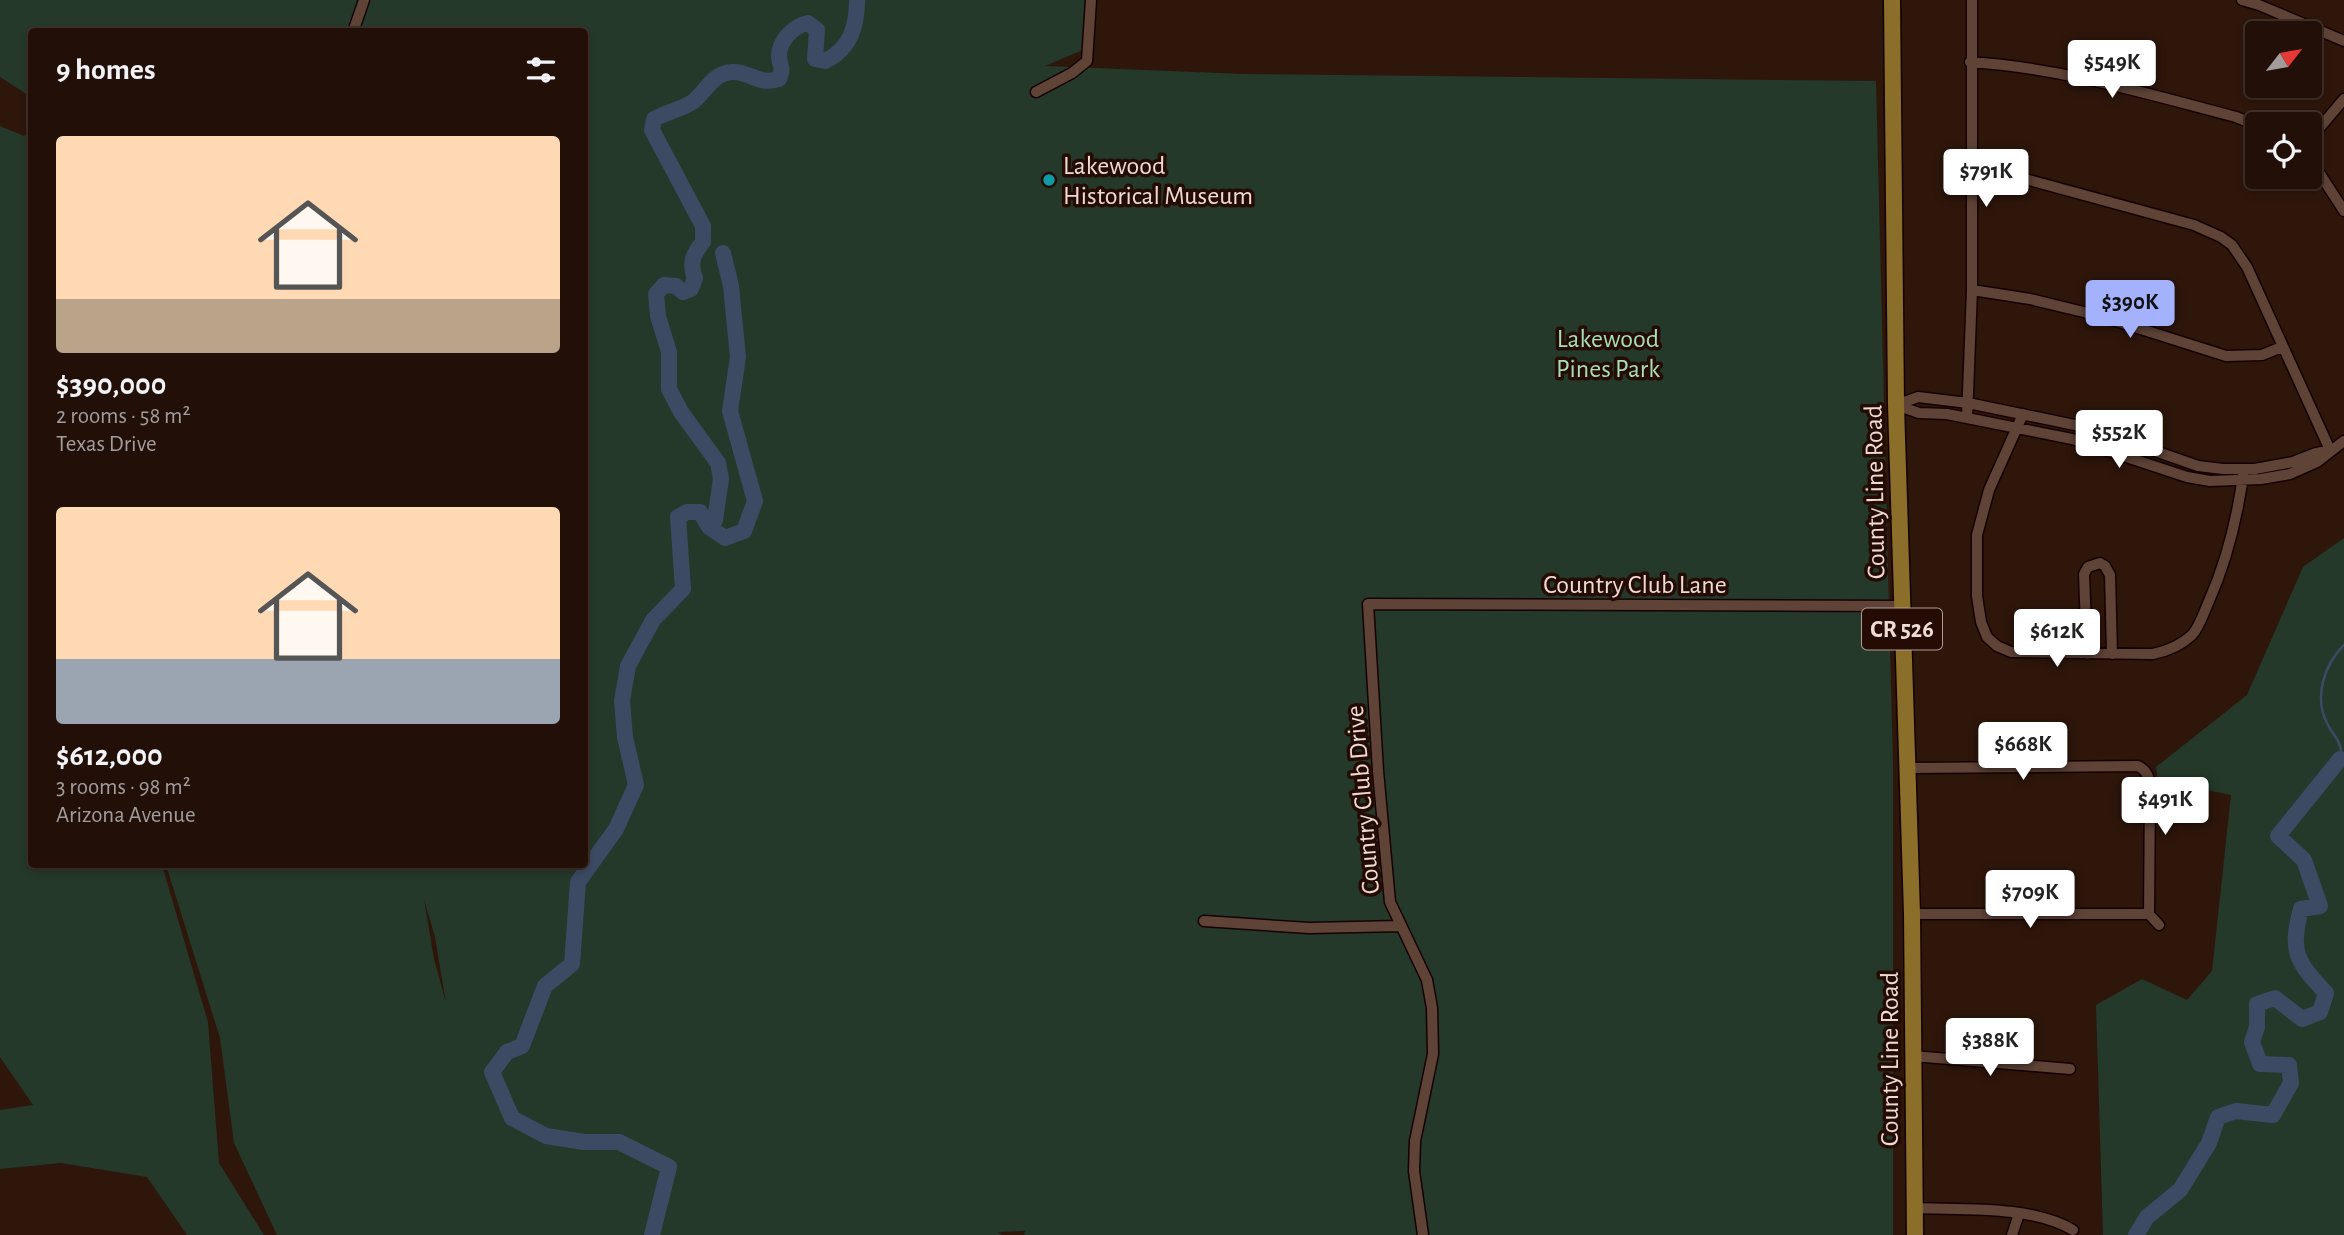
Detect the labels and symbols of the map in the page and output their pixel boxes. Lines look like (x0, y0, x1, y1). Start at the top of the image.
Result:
north arrow (2245, 21, 2322, 98)
pin: $549K (2063, 41, 2161, 100)
pin: $791K (1937, 150, 2035, 209)
place label: Lakewood Historical Museum (1063, 153, 1253, 209)
marker: Lakewood Historical Museum (1041, 172, 1057, 188)
pin: $390K (2081, 280, 2179, 340)
park label: Lakewood Pines Park (1556, 326, 1660, 382)
street label: County Line Road (1860, 405, 1890, 579)
pin: $552K (2070, 410, 2168, 470)
street label: Country Club Lane (1543, 572, 1727, 598)
road number: CR 526 (1862, 608, 1942, 650)
pin: $612K (2008, 610, 2106, 669)
street label: Country Club Drive (1342, 704, 1384, 895)
pin: $668K (1974, 722, 2072, 782)
pin: $491K (2116, 778, 2214, 837)
pin: $709K (1981, 870, 2079, 930)
street label: County Line Road (1877, 972, 1903, 1146)
pin: $388K (1941, 1018, 2039, 1078)

